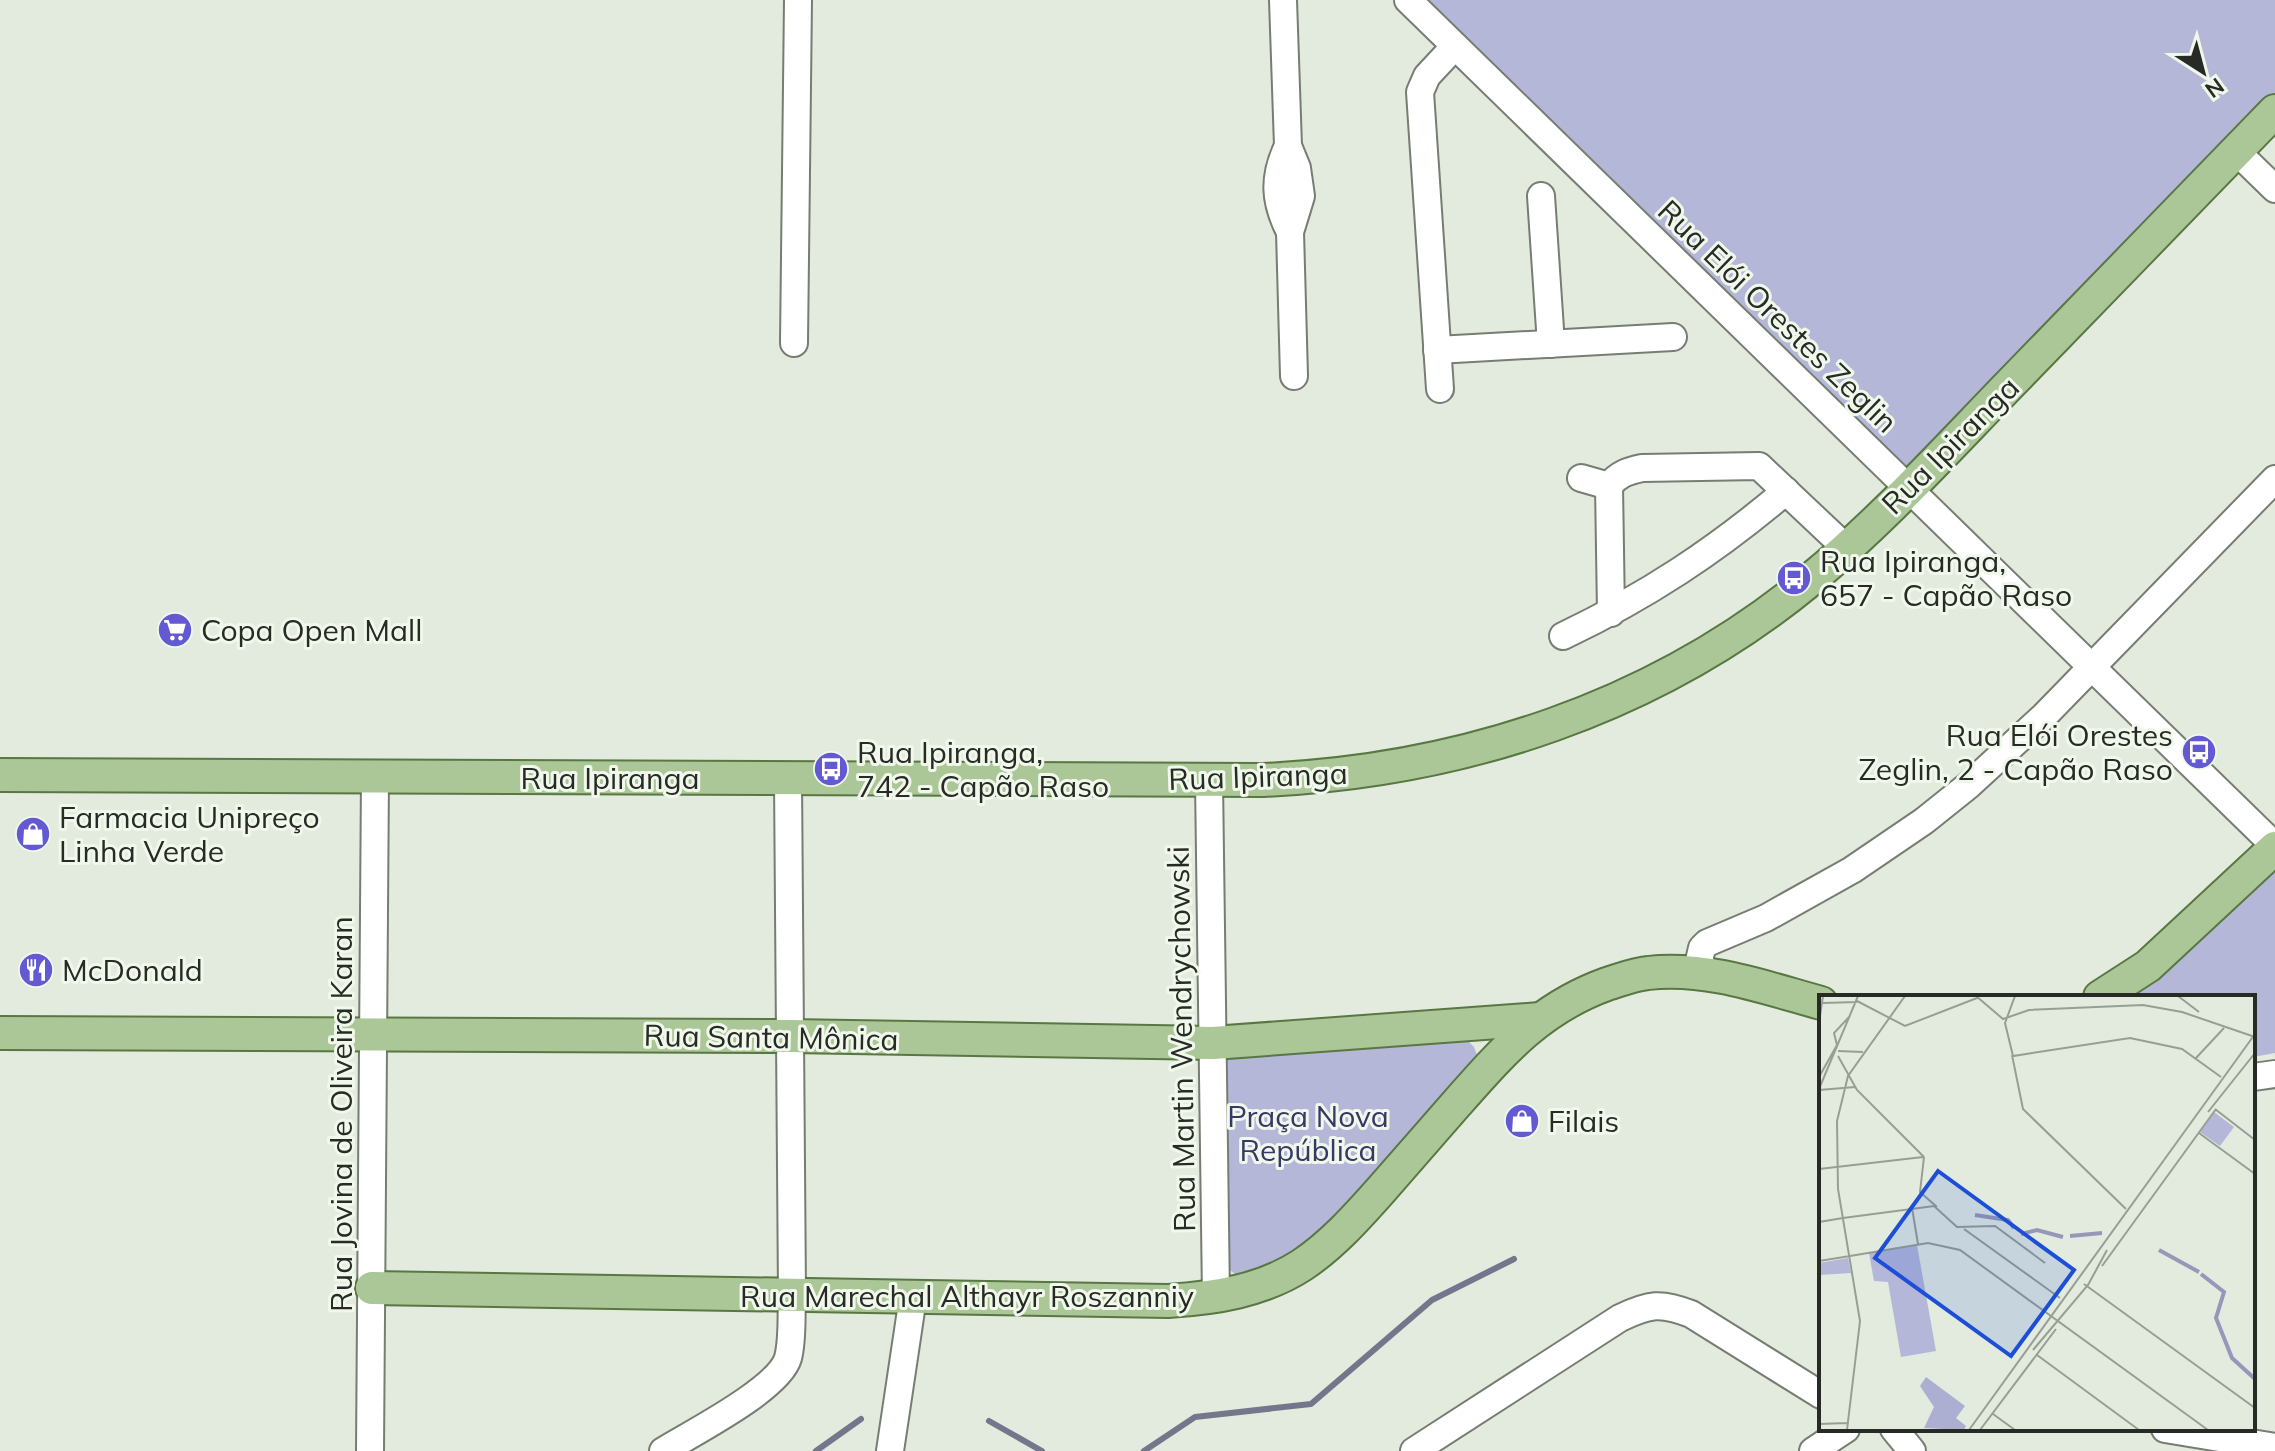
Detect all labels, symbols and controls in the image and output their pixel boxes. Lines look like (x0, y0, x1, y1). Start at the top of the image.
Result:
north arrow (2163, 32, 2243, 112)
text: N (2200, 72, 2230, 104)
street label: Rua Elói Orestes Zeglin (1650, 192, 1906, 440)
street label: Rua Ipiranga (1873, 368, 2027, 522)
place label: Rua Ipiranga, 657 - Capão Raso (1820, 542, 2072, 614)
bus stop icon: Rua Ipiranga, 657 - Capão Raso (1775, 559, 1813, 597)
supermarket icon: Copa Open Mall (156, 611, 194, 649)
place label: Copa Open Mall (201, 611, 422, 649)
place label: Rua Elói Orestes Zeglin, 2 - Capão Raso (1858, 716, 2173, 788)
place label: Rua Ipiranga, 742 - Capão Raso (857, 733, 1109, 805)
bus stop icon: Rua Elói Orestes Zeglin, 2 - Capão Raso (2180, 733, 2218, 771)
bus stop icon: Rua Ipiranga, 742 - Capão Raso (812, 750, 850, 788)
street label: Rua Ipiranga (1168, 754, 1348, 798)
street label: Rua Ipiranga (520, 759, 700, 797)
place label: Farmacia Unipreço Linha Verde (59, 798, 320, 870)
shop icon: Farmacia Unipreço Linha Verde (14, 815, 52, 853)
street label: Rua Martin Wendrychowski (1159, 846, 1203, 1232)
street label: Rua Jovina de Oliveira Karan (322, 916, 360, 1312)
restaurant icon: McDonald (17, 951, 55, 989)
place label: McDonald (62, 951, 203, 989)
inset map (1819, 995, 2255, 1431)
street label: Rua Santa Mônica (643, 1016, 899, 1058)
park label: Praça Nova República (1227, 1097, 1389, 1169)
shop icon: Filais (1503, 1102, 1541, 1140)
place label: Filais (1548, 1102, 1619, 1140)
street label: Rua Marechal Althayr Roszanniy (740, 1277, 1194, 1315)

